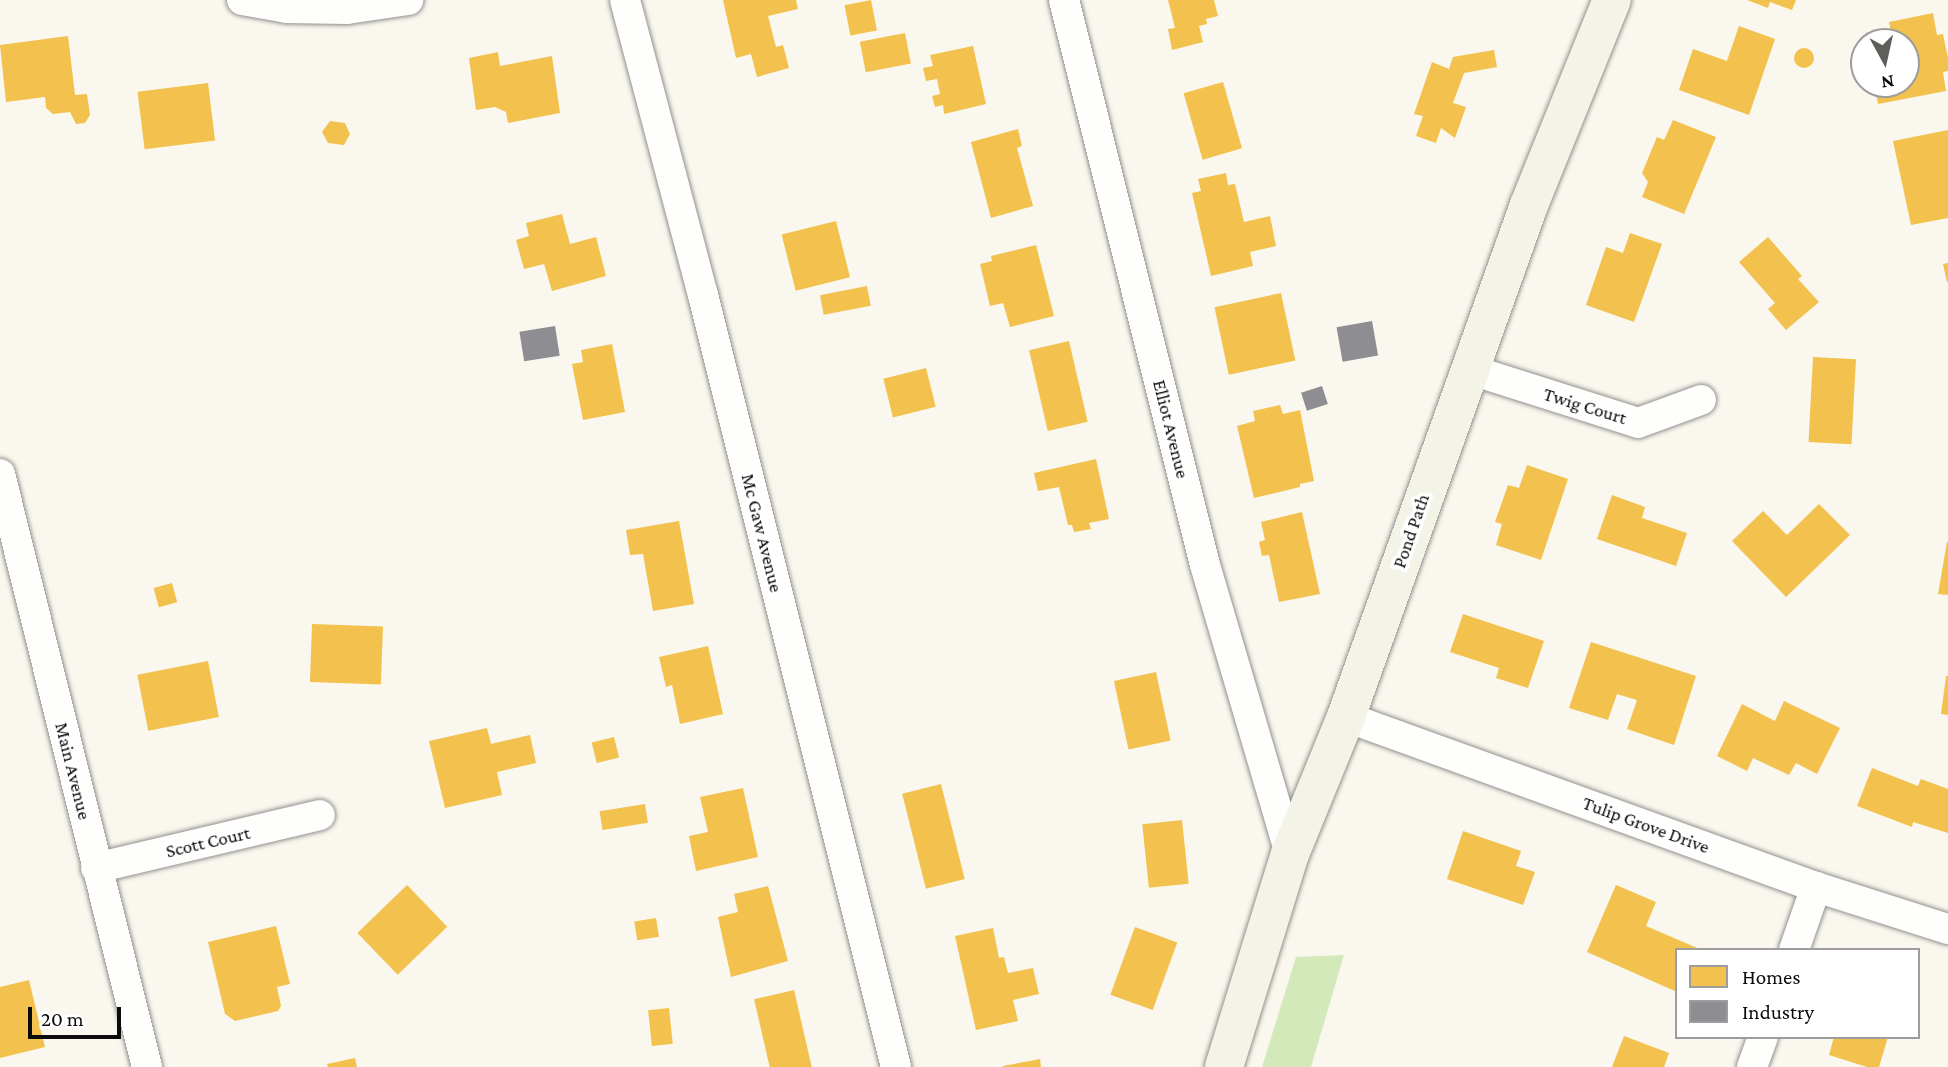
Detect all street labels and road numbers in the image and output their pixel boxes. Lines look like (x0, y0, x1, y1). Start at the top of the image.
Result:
street label: Elliot Avenue (1148, 377, 1194, 481)
street label: Twig Court (1541, 383, 1629, 429)
street label: Mc Gaw Avenue (736, 471, 788, 595)
street label: Pond Path (1388, 491, 1434, 571)
street label: Main Avenue (50, 720, 96, 822)
street label: Tulip Grove Drive (1579, 791, 1713, 859)
street label: Scott Court (164, 821, 252, 863)

